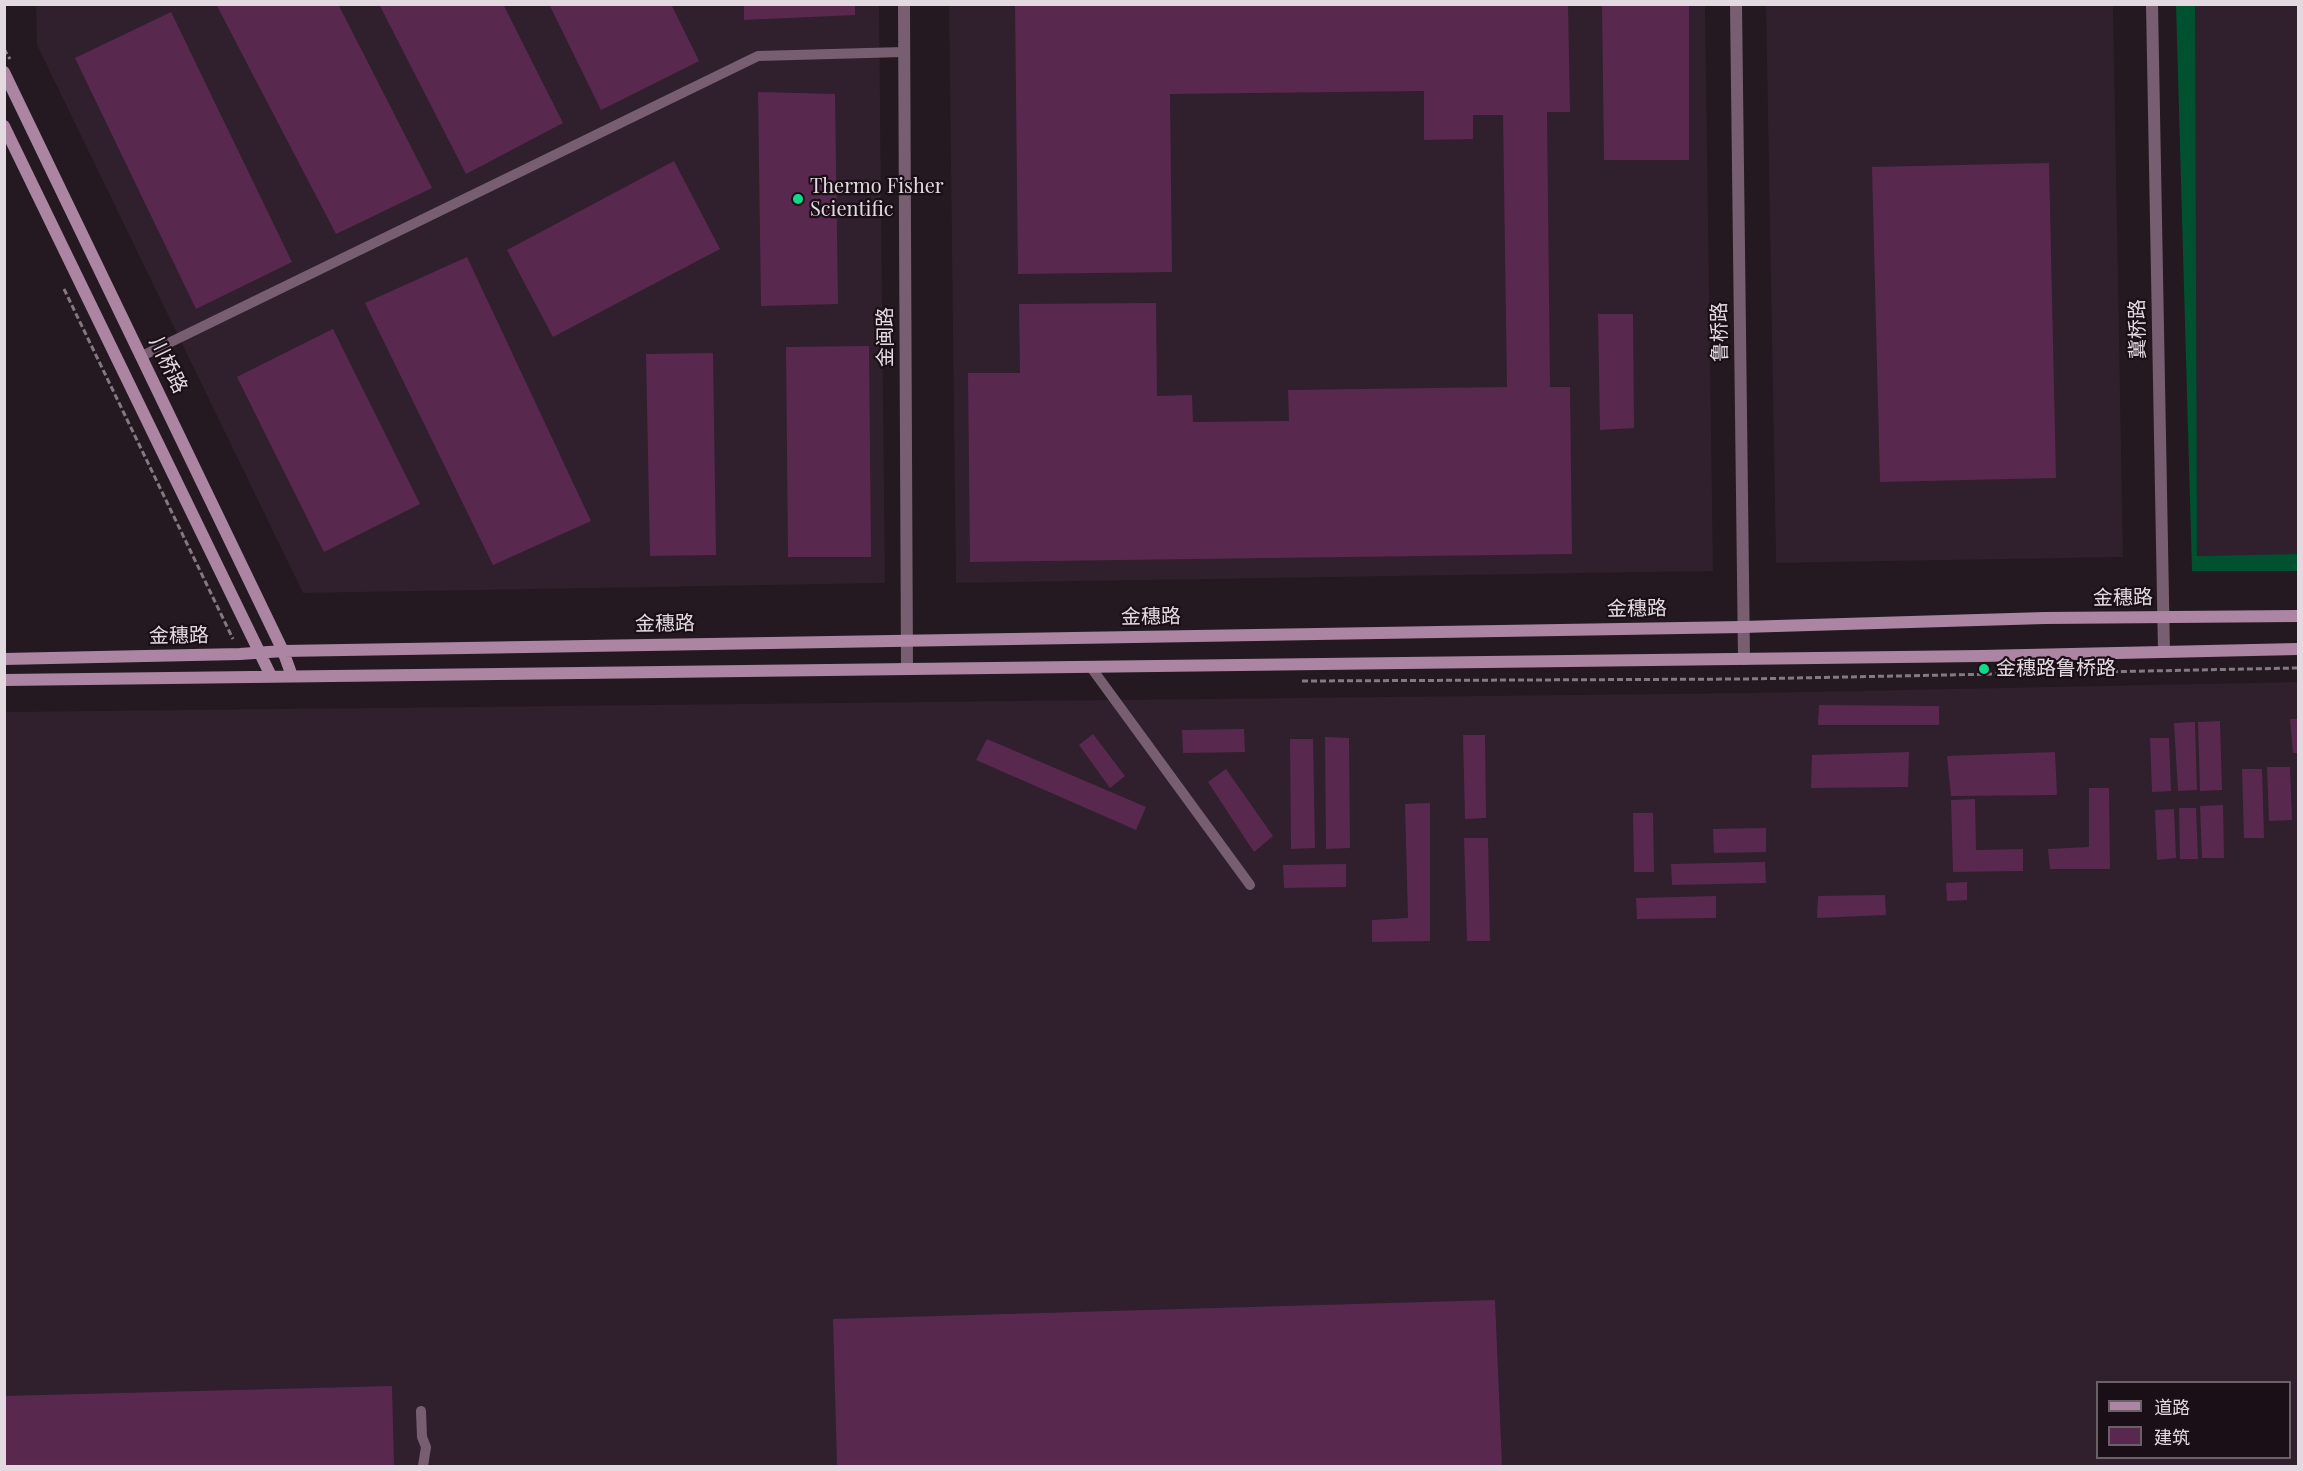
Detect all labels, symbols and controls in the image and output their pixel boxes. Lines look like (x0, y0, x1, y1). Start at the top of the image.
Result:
place label: Thermo Fisher Scientific (810, 175, 944, 222)
marker: Thermo Fisher Scientific (791, 192, 805, 206)
street label: 冀桥路 (2125, 299, 2151, 359)
street label: 鲁桥路 (1707, 302, 1733, 362)
street label: 金闽路 (874, 307, 898, 367)
street label: 川桥路 (144, 333, 192, 397)
street label: 金穗路 (2093, 585, 2153, 611)
street label: 金穗路 (1607, 596, 1667, 622)
street label: 金穗路 (1121, 604, 1181, 630)
street label: 金穗路 (635, 611, 695, 637)
street label: 金穗路 (149, 623, 209, 649)
place label: 金穗路鲁桥路 (1996, 657, 2116, 681)
marker: 金穗路鲁桥路 (1977, 662, 1991, 676)
legend (2096, 1381, 2291, 1459)
text: 道路 (2154, 1395, 2190, 1419)
text: 建筑 (2154, 1425, 2190, 1449)

